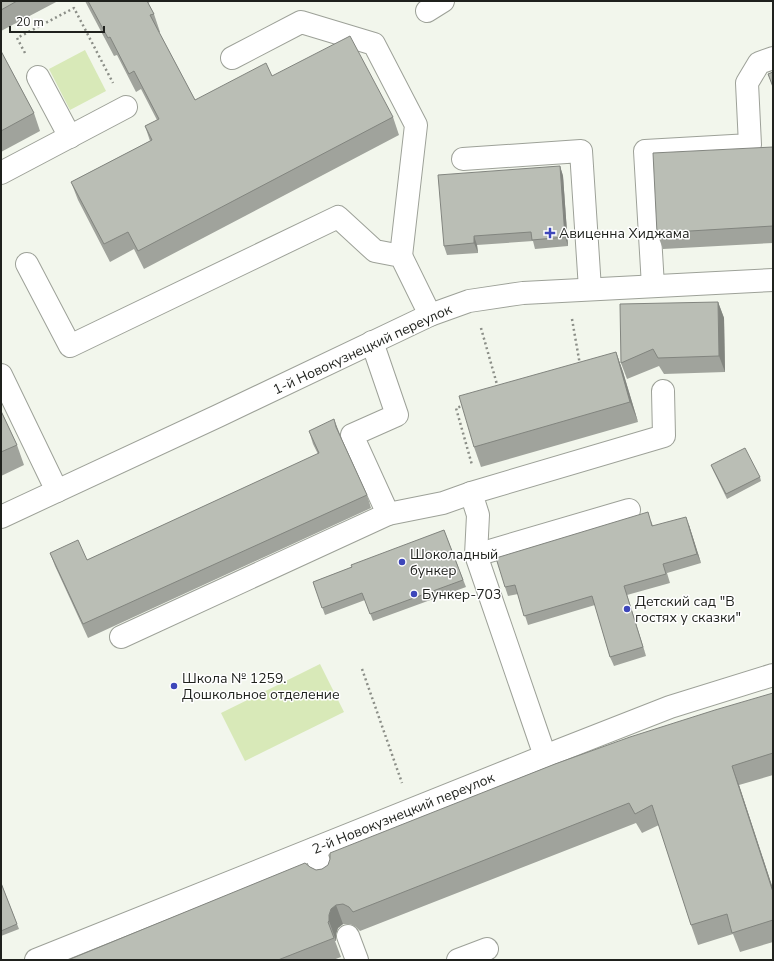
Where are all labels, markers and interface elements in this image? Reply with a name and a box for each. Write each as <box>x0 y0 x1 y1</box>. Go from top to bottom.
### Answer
scale bar <box>10 8 104 34</box>
text: 20 m <box>16 14 44 30</box>
place label: Авиценна Хиджама <box>559 224 689 243</box>
marker: Авиценна Хиджама <box>544 227 556 239</box>
street label: 1-й Новокузнецкий переулок <box>270 299 455 399</box>
place label: Шоколадный бункер <box>410 545 498 580</box>
marker: Шоколадный бункер <box>397 557 407 567</box>
place label: Бункер-703 <box>422 585 501 604</box>
marker: Бункер-703 <box>409 589 419 599</box>
place label: Детский сад "В гостях у сказки" <box>635 592 741 627</box>
marker: Детский сад "В гостях у сказки" <box>622 604 632 614</box>
place label: Школа № 1259. Дошкольное отделение <box>182 669 340 704</box>
marker: Школа № 1259. Дошкольное отделение <box>169 681 179 691</box>
street label: 2-й Новокузнецкий переулок <box>309 768 498 859</box>

